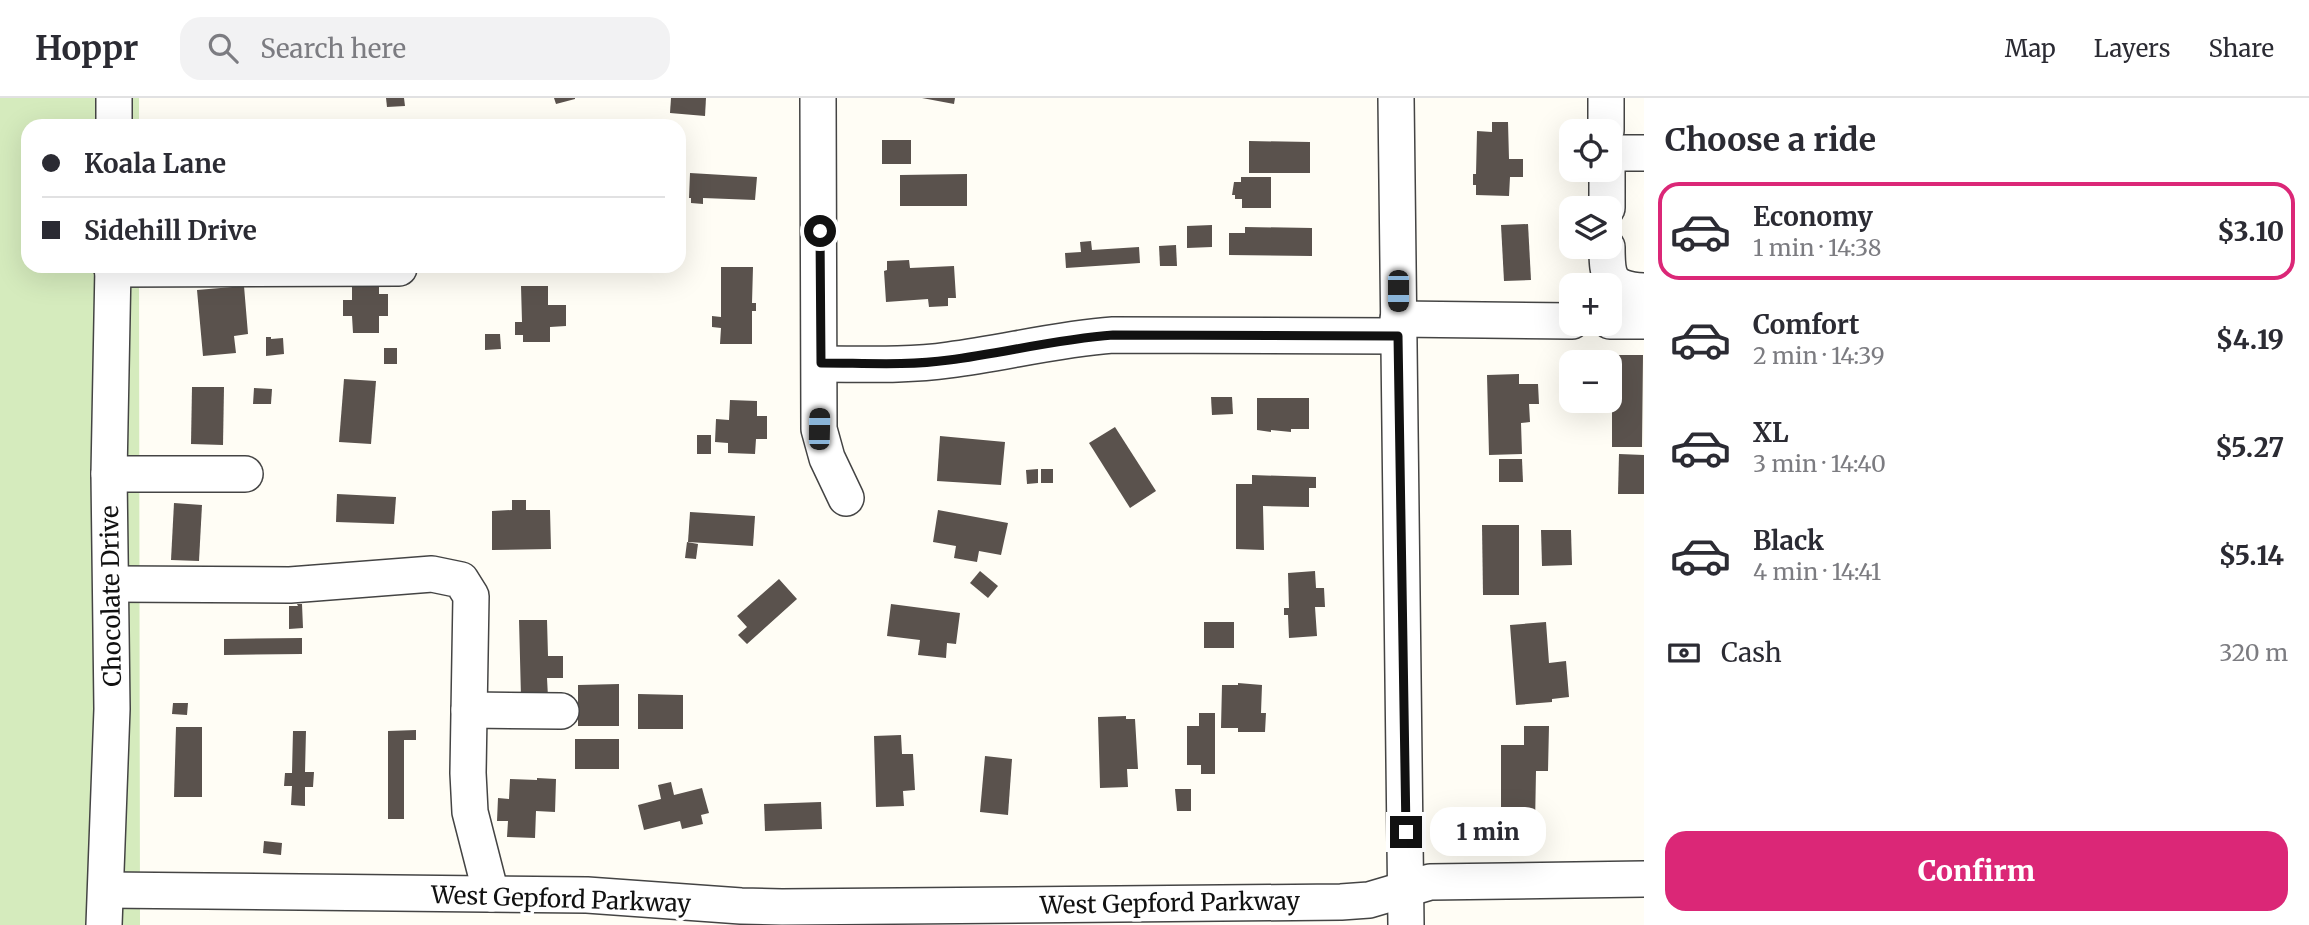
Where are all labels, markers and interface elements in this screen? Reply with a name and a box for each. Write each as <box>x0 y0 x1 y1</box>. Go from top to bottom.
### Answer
search box <box>180 17 670 80</box>
text: Hoppr <box>35 28 138 69</box>
icon: search <box>204 29 242 67</box>
text: Search here <box>260 32 406 65</box>
text: Map <box>2005 33 2056 64</box>
text: Layers <box>2094 33 2170 64</box>
text: Share <box>2208 33 2274 64</box>
map controls <box>1559 119 1622 413</box>
button: locate <box>1559 119 1622 182</box>
text: Choose a ride <box>1665 120 1876 160</box>
text: Koala Lane <box>84 147 226 180</box>
button: layers <box>1559 196 1622 259</box>
icon: car <box>1669 200 1732 263</box>
text: Economy <box>1753 200 1873 233</box>
text: Sidehill Drive <box>84 214 257 247</box>
route start <box>804 215 836 247</box>
text: $3.10 <box>2217 215 2284 248</box>
text: 1 min · 14:38 <box>1753 233 1882 262</box>
car <box>1388 270 1409 312</box>
button: + <box>1559 273 1622 336</box>
icon: car <box>1669 308 1732 371</box>
text: Comfort <box>1753 308 1859 341</box>
text: $4.19 <box>2216 323 2284 356</box>
text: 2 min · 14:39 <box>1753 341 1885 370</box>
button: − <box>1559 350 1622 413</box>
car <box>809 408 830 450</box>
icon: car <box>1669 416 1732 479</box>
text: XL <box>1753 416 1789 449</box>
text: $5.27 <box>2215 431 2284 464</box>
text: 3 min · 14:40 <box>1753 449 1886 478</box>
street label: Chocolate Drive <box>94 505 128 687</box>
icon: car <box>1669 524 1732 587</box>
text: Black <box>1753 524 1824 557</box>
text: $5.14 <box>2219 539 2284 572</box>
text: 4 min · 14:41 <box>1753 557 1881 586</box>
icon: cash <box>1665 634 1703 672</box>
text: Cash <box>1721 636 1782 669</box>
text: 320 m <box>2219 638 2288 667</box>
callout: 1 min <box>1430 808 1546 856</box>
route end <box>1390 816 1422 848</box>
text: 1 min <box>1456 817 1520 846</box>
button: Confirm <box>1665 831 2288 911</box>
street label: West Gepford Parkway <box>429 879 692 919</box>
street label: West Gepford Parkway <box>1039 885 1300 921</box>

